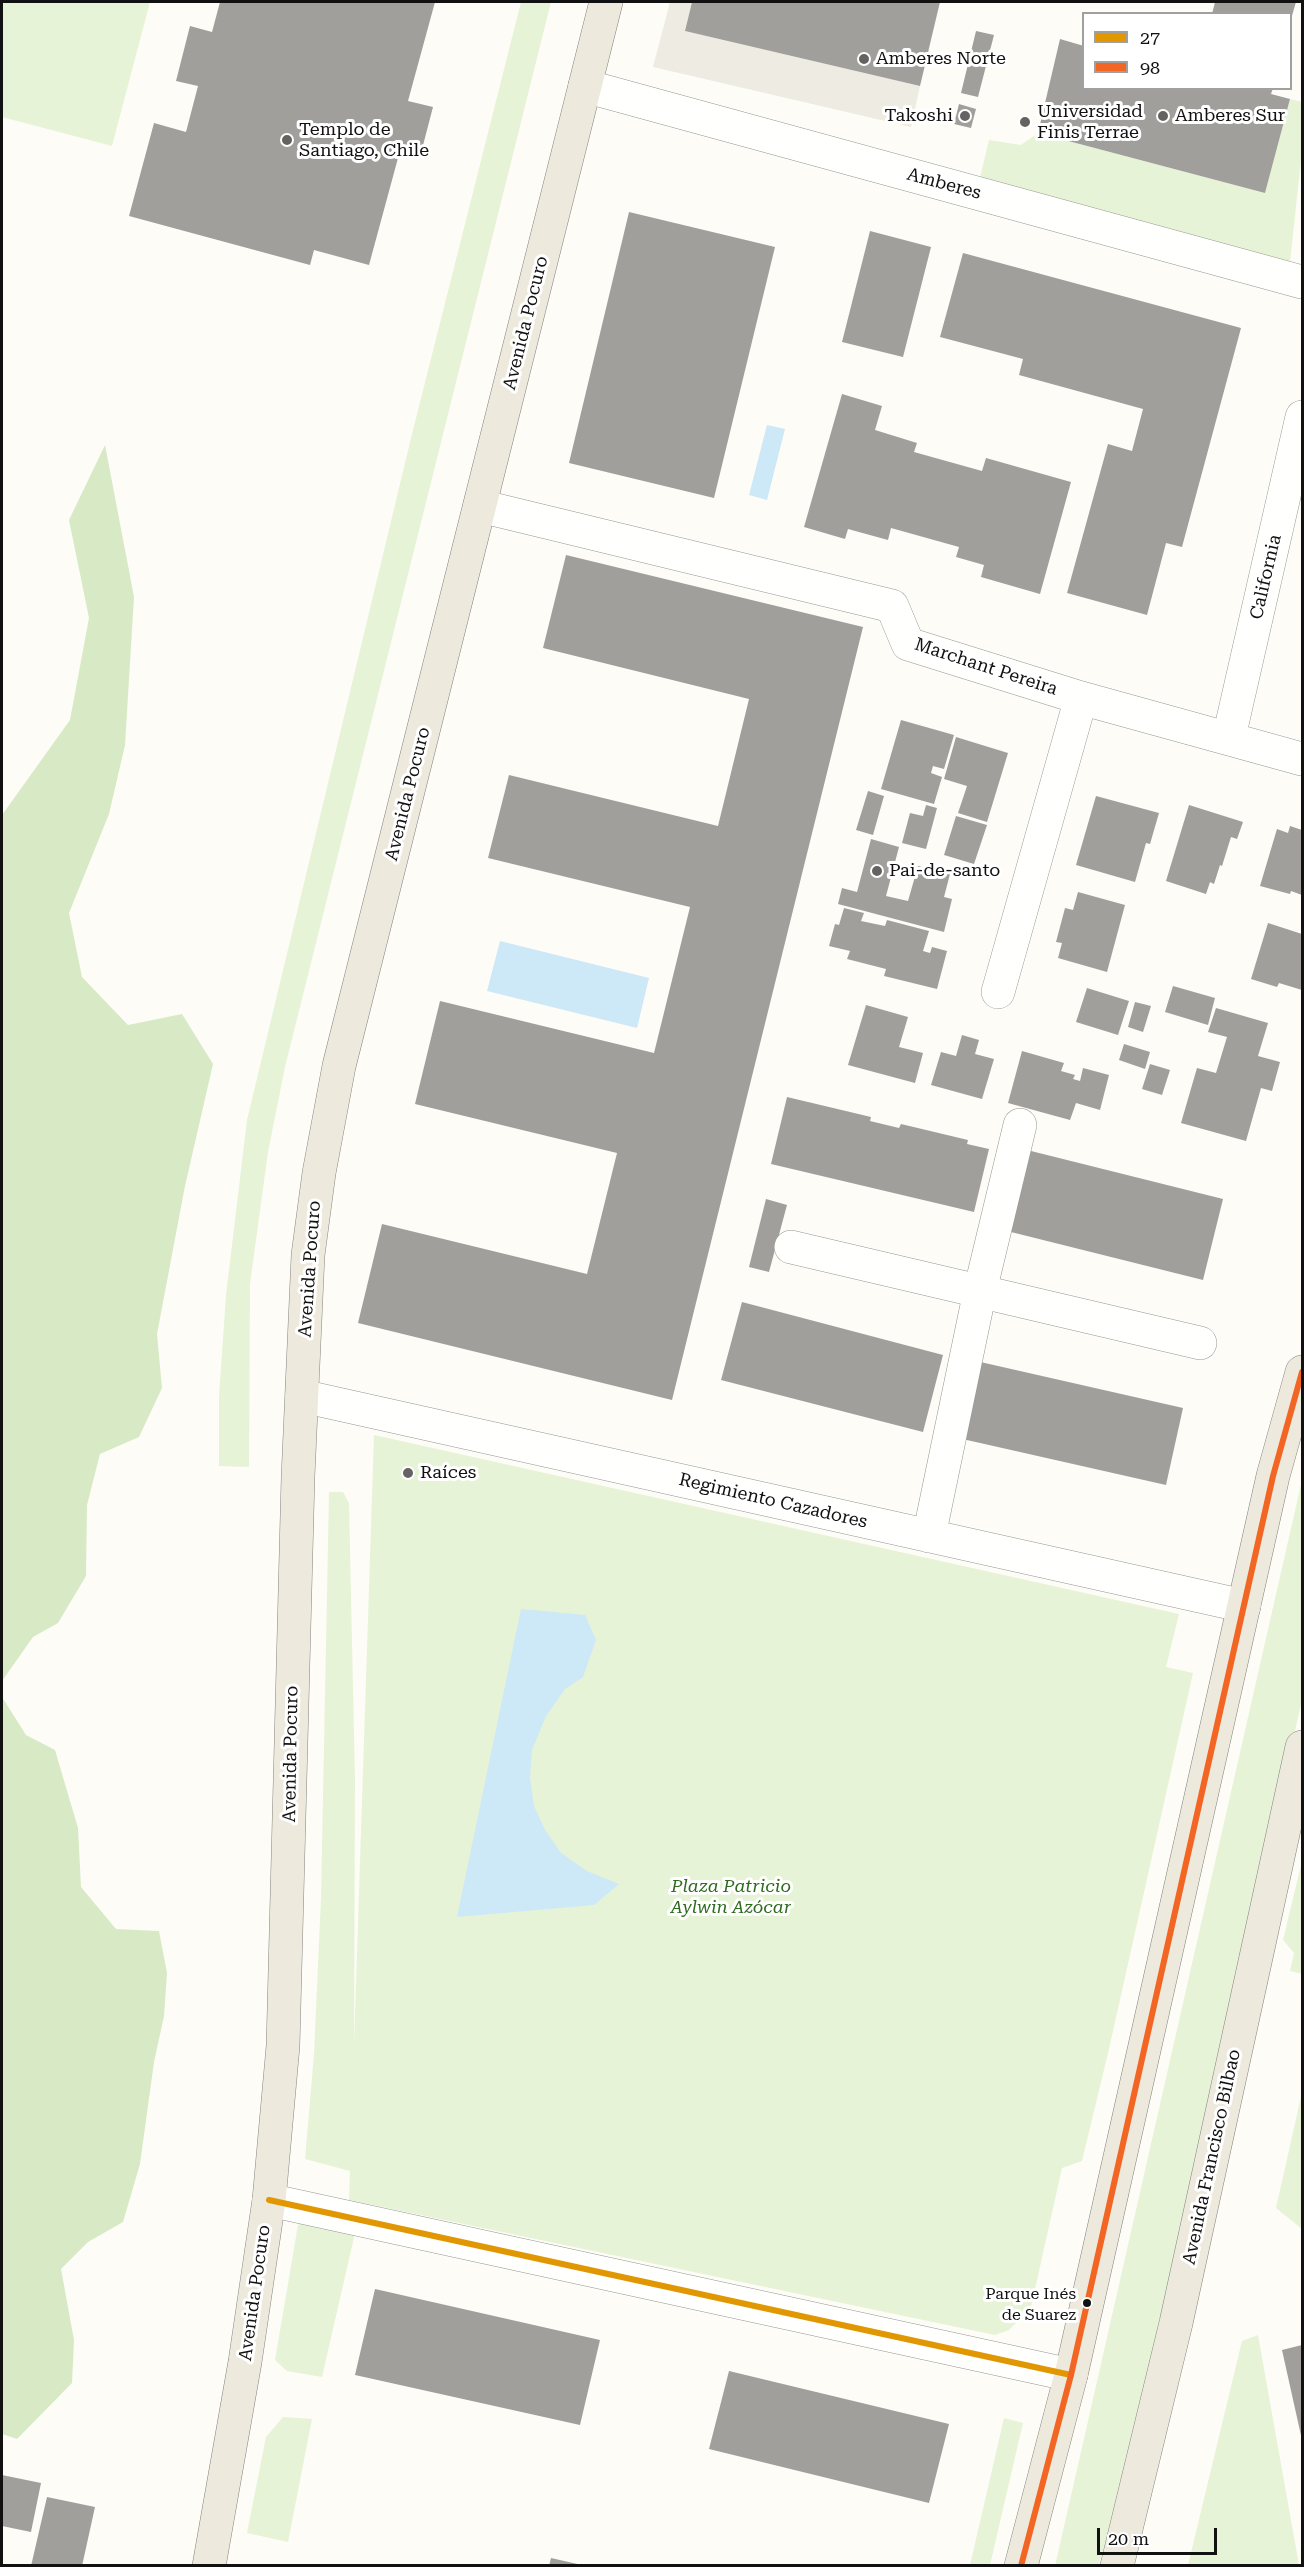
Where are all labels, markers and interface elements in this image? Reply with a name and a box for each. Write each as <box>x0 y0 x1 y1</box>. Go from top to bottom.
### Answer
legend <box>1082 12 1292 90</box>
text: 27 <box>1140 27 1160 48</box>
place label: Amberes Norte <box>876 48 1006 70</box>
marker: Amberes Norte <box>857 52 871 66</box>
text: 98 <box>1140 57 1160 78</box>
place label: Universidad Finis Terrae <box>1037 101 1143 144</box>
place label: Takoshi <box>885 105 953 127</box>
place label: Amberes Sur <box>1175 105 1285 127</box>
marker: Takoshi <box>958 109 972 123</box>
marker: Amberes Sur <box>1156 109 1170 123</box>
marker: Universidad Finis Terrae <box>1018 115 1032 129</box>
place label: Templo de Santiago, Chile <box>299 119 429 162</box>
marker: Templo de Santiago, Chile <box>280 133 294 147</box>
street label: Amberes <box>905 164 983 204</box>
street label: Avenida Pocuro <box>499 254 553 392</box>
street label: California <box>1246 532 1286 622</box>
street label: Marchant Pereira <box>912 634 1060 700</box>
street label: Avenida Pocuro <box>381 725 435 863</box>
place label: Pai-de-santo <box>889 860 1000 882</box>
marker: Pai-de-santo <box>870 864 884 878</box>
street label: Avenida Pocuro <box>294 1200 326 1338</box>
place label: Raíces <box>420 1462 476 1484</box>
marker: Raíces <box>401 1466 415 1480</box>
street label: Regimiento Cazadores <box>677 1469 869 1533</box>
street label: Avenida Pocuro <box>279 1685 303 1823</box>
park label: Plaza Patricio Aylwin Azócar <box>671 1876 791 1918</box>
street label: Avenida Francisco Bilbao <box>1179 2047 1245 2267</box>
street label: Avenida Pocuro <box>235 2224 275 2362</box>
place label: Parque Inés de Suarez <box>985 2284 1076 2322</box>
marker: Parque Inés de Suarez <box>1081 2297 1093 2309</box>
scale bar <box>1100 2516 1220 2554</box>
text: 20 m <box>1108 2528 1149 2549</box>

